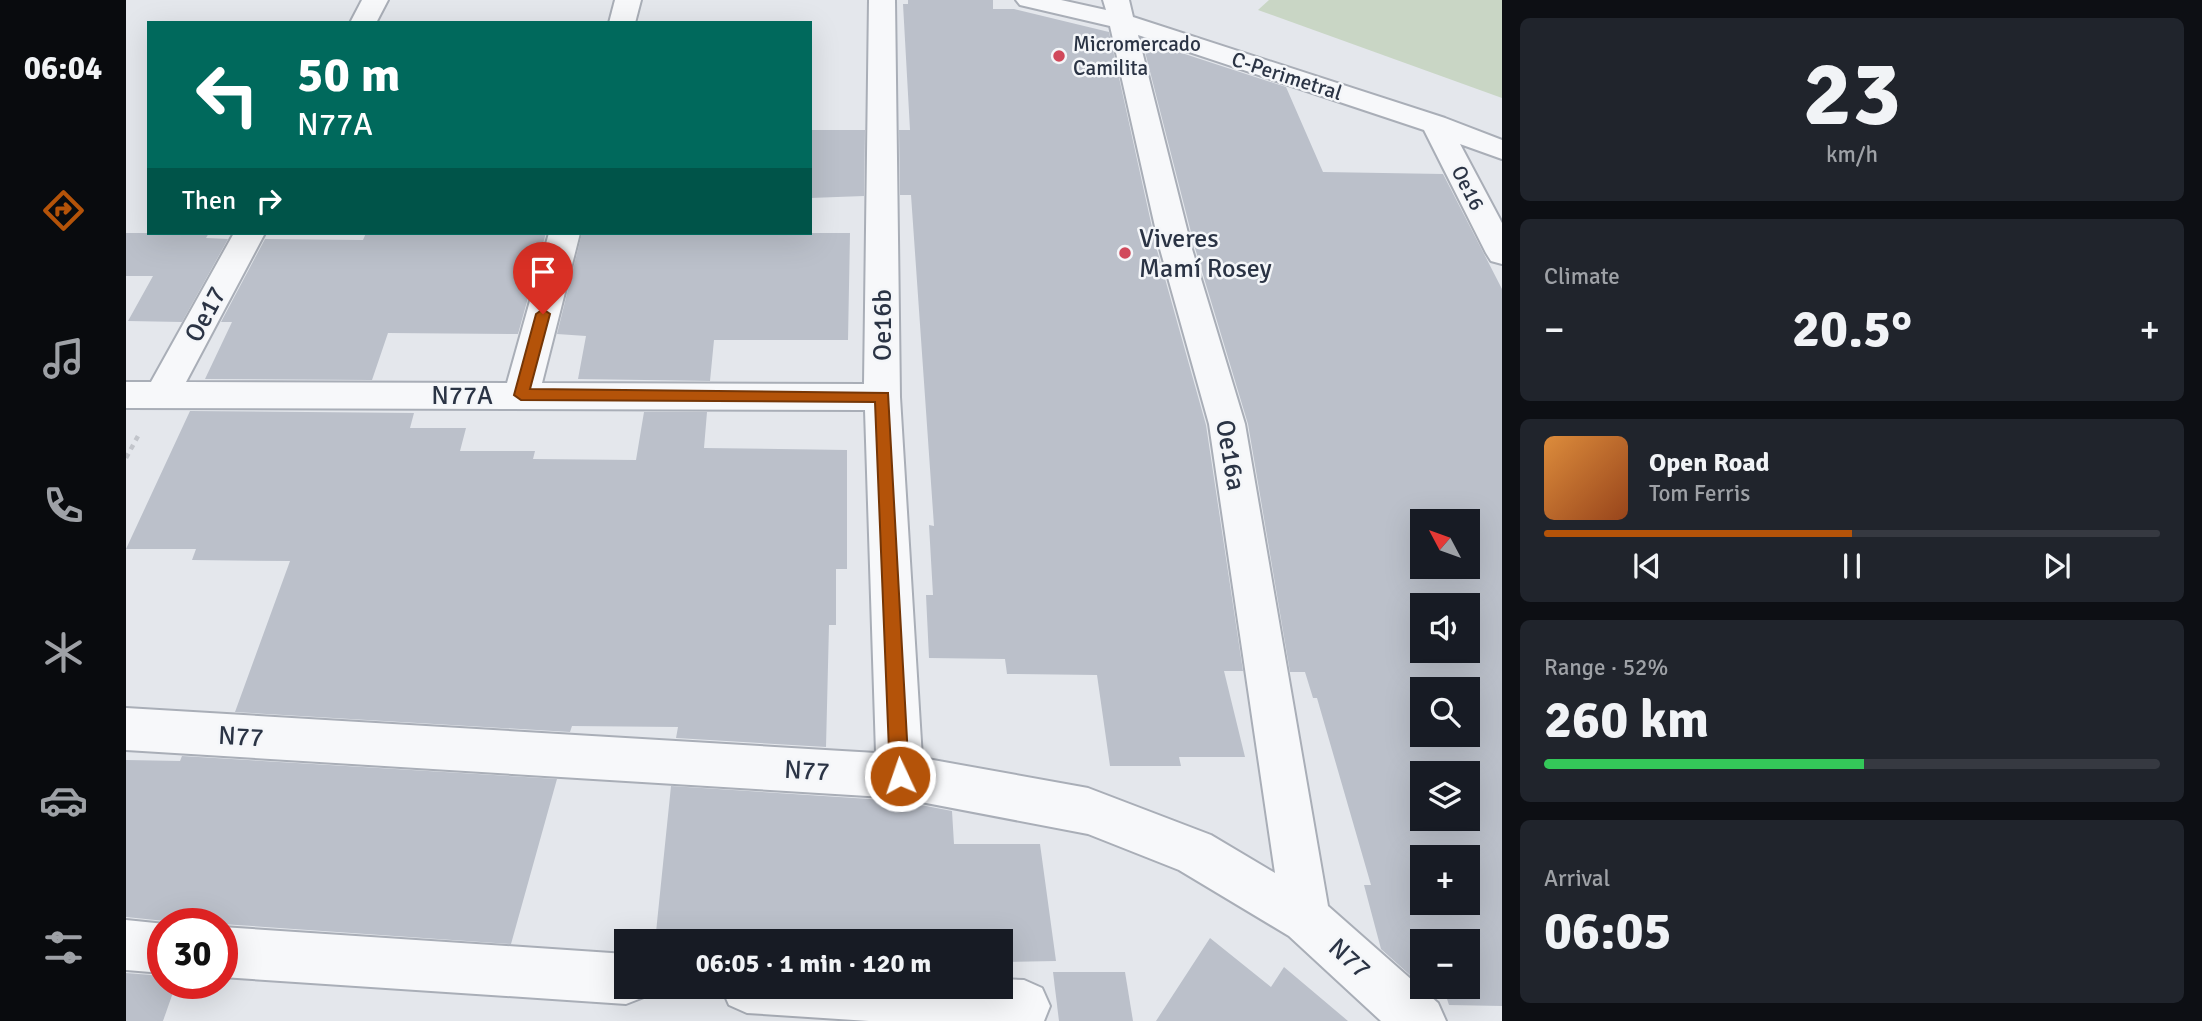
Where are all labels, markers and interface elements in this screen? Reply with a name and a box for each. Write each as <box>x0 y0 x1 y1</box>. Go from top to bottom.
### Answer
place label: Micromercado Camilita <box>1073 31 1201 81</box>
text: 23 <box>1803 38 1901 151</box>
text: 50 m <box>297 45 400 105</box>
street label: C-Perimetral <box>1228 46 1346 106</box>
marker: Micromercado Camilita <box>1051 48 1067 64</box>
text: 06:04 <box>24 49 102 88</box>
icon: left <box>182 49 273 140</box>
text: N77A <box>297 105 373 144</box>
text: km/h <box>1826 140 1878 169</box>
street label: Oe16 <box>1446 161 1490 215</box>
icon: right <box>250 182 288 220</box>
text: Then <box>182 185 236 217</box>
icon: directions <box>39 186 88 235</box>
place label: Viveres Mamí Rosey <box>1139 223 1272 285</box>
pin <box>513 242 573 314</box>
marker: Viveres Mamí Rosey <box>1117 245 1133 261</box>
icon: arrive <box>524 253 562 291</box>
text: Climate <box>1544 262 1620 291</box>
street label: Oe17 <box>178 281 234 348</box>
street label: Oe16b <box>867 289 899 361</box>
text: 20.5° <box>1792 297 1912 361</box>
text: − <box>1544 306 1565 353</box>
text: + <box>2139 306 2160 353</box>
icon: music <box>39 334 88 383</box>
street label: N77A <box>431 380 493 412</box>
street label: Oe16a <box>1208 417 1252 493</box>
text: Open Road <box>1649 447 1770 479</box>
text: Tom Ferris <box>1649 479 1750 508</box>
icon: phone <box>39 481 88 530</box>
north arrow <box>1410 509 1480 579</box>
map controls <box>1410 509 1480 999</box>
icon: previous <box>1628 547 1666 585</box>
icon: pause <box>1833 547 1871 585</box>
icon: next <box>2038 547 2076 585</box>
button: sound <box>1410 593 1480 663</box>
icon: climate <box>39 628 88 677</box>
text: Range · 52% <box>1544 653 1668 682</box>
button: search <box>1410 677 1480 747</box>
text: 260 km <box>1544 688 1709 752</box>
street label: N77 <box>217 720 265 754</box>
position arrow <box>863 739 937 813</box>
street label: N77 <box>783 754 831 788</box>
button: layers <box>1410 761 1480 831</box>
icon: car <box>39 776 88 825</box>
button: + <box>1410 845 1480 915</box>
text: Arrival <box>1544 864 1610 893</box>
text: 06:05 <box>1544 899 1672 963</box>
speed limit sign: 30 <box>147 908 238 999</box>
icon: filters <box>39 923 88 972</box>
button: − <box>1410 929 1480 999</box>
street label: N77 <box>1322 932 1377 986</box>
text: 06:05 · 1 min · 120 m <box>696 948 931 980</box>

